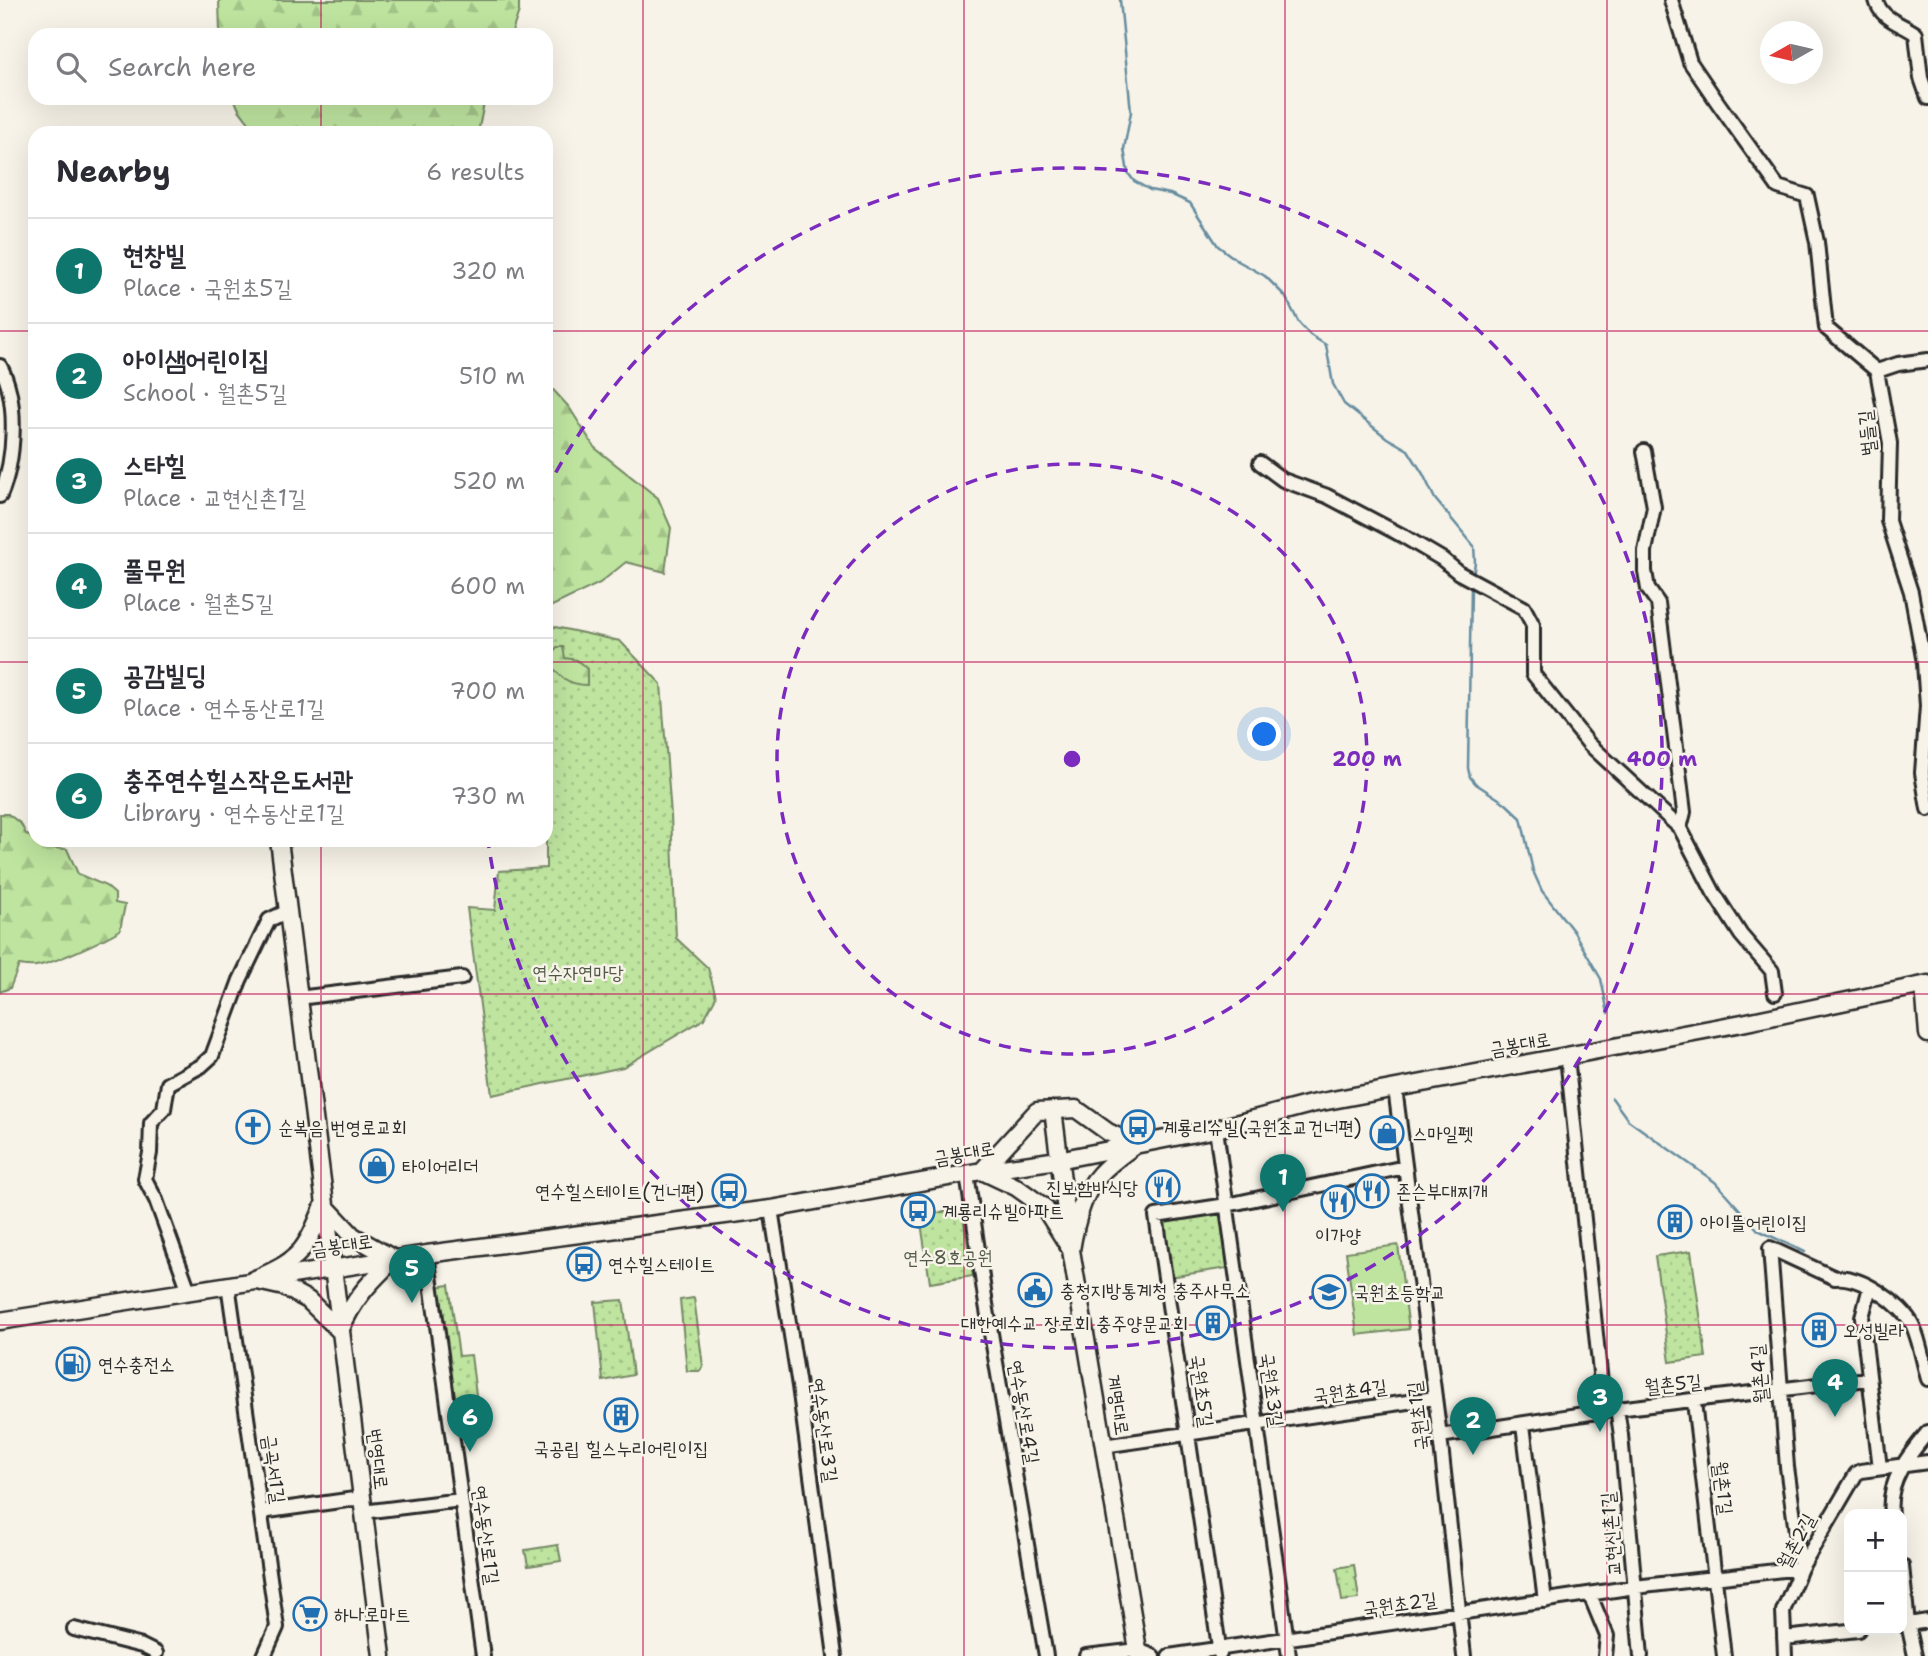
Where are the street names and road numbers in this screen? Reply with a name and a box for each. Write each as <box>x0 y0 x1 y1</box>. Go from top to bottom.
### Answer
street label: 벌들길 <box>1852 409 1882 457</box>
street label: 금봉대로 <box>1488 1026 1552 1062</box>
street label: 금봉대로 <box>932 1135 996 1171</box>
street label: 금봉대로 <box>310 1228 374 1262</box>
street label: 월촌4길 <box>1744 1343 1774 1405</box>
street label: 국원초3길 <box>1254 1351 1290 1429</box>
street label: 국원초5길 <box>1185 1353 1219 1429</box>
street label: 연수동산로4길 <box>1003 1358 1045 1466</box>
street label: 월촌5길 <box>1643 1369 1703 1399</box>
street label: 계명대로 <box>1101 1373 1135 1437</box>
street label: 국원초4길 <box>1311 1373 1389 1409</box>
street label: 연수동산로3길 <box>804 1376 844 1484</box>
street label: 국원초1길 <box>1401 1380 1435 1452</box>
street label: 번영대로 <box>362 1427 394 1491</box>
street label: 금곡서1길 <box>257 1433 291 1505</box>
street label: 월촌1길 <box>1707 1460 1739 1516</box>
street label: 연수동산로1길 <box>467 1484 505 1586</box>
street label: 교현신촌1길 <box>1595 1491 1627 1577</box>
street label: 월촌2길 <box>1771 1509 1821 1573</box>
street label: 국원초2길 <box>1361 1586 1439 1622</box>

